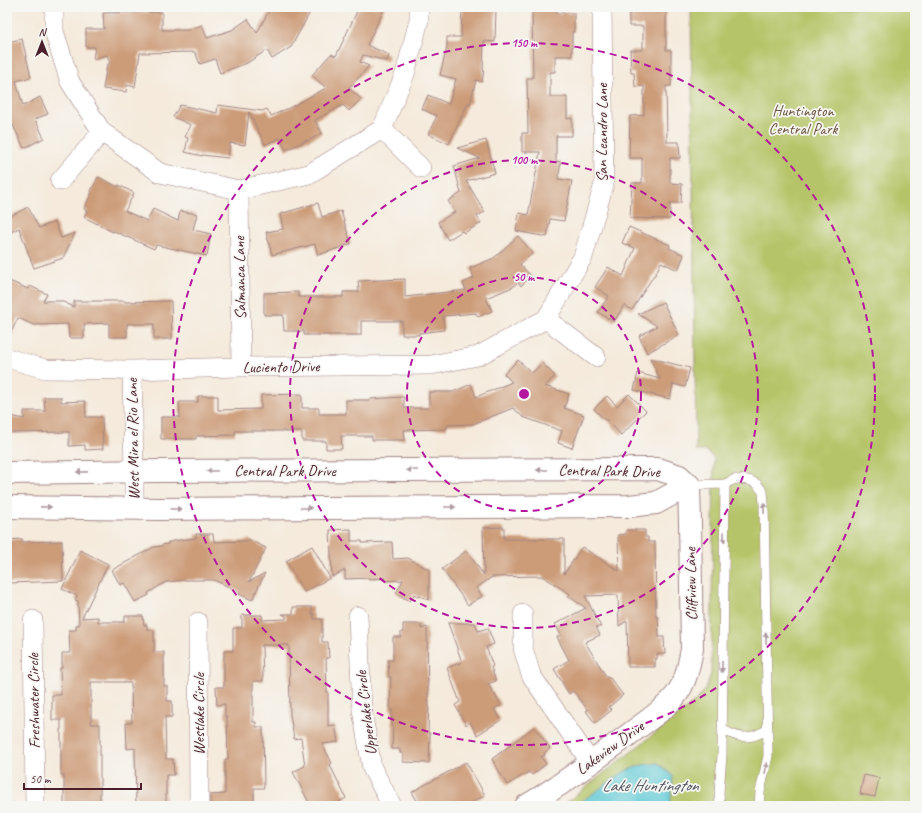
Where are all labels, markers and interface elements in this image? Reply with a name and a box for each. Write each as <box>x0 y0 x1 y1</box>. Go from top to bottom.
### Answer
north arrow <box>22 22 62 62</box>
text: N <box>39 25 48 39</box>
text: 150 m <box>511 35 538 51</box>
street label: San Leandro Lane <box>592 82 612 182</box>
park label: Huntington Central Park <box>769 101 839 139</box>
text: 100 m <box>511 152 538 168</box>
street label: Salmanca Lane <box>229 235 251 320</box>
text: 50 m <box>514 269 535 285</box>
street label: Luciento Drive <box>243 356 321 378</box>
street label: West Mira el Rio Lane <box>122 376 144 500</box>
centre of rings <box>517 387 531 401</box>
street label: Central Park Drive <box>558 460 662 482</box>
street label: Central Park Drive <box>234 461 337 481</box>
one-way arrow <box>405 467 418 473</box>
one-way arrow <box>535 467 548 473</box>
one-way arrow <box>205 468 218 474</box>
one-way arrow <box>75 469 88 475</box>
one-way arrow <box>761 502 768 514</box>
one-way arrow <box>40 504 53 510</box>
one-way arrow <box>444 504 457 510</box>
one-way arrow <box>170 505 182 512</box>
one-way arrow <box>300 505 313 511</box>
one-way arrow <box>721 531 727 544</box>
street label: Cliffview Lane <box>680 545 702 621</box>
one-way arrow <box>763 631 769 644</box>
street label: Freshwater Circle <box>23 651 45 749</box>
one-way arrow <box>719 661 726 673</box>
street label: Upperlake Circle <box>351 668 381 756</box>
street label: Westlake Circle <box>189 671 209 755</box>
street label: Lakeview Drive <box>572 716 649 779</box>
one-way arrow <box>763 762 769 774</box>
scale bar <box>24 765 141 791</box>
text: 50 m <box>30 771 52 787</box>
water label: Lake Huntington <box>602 775 699 796</box>

